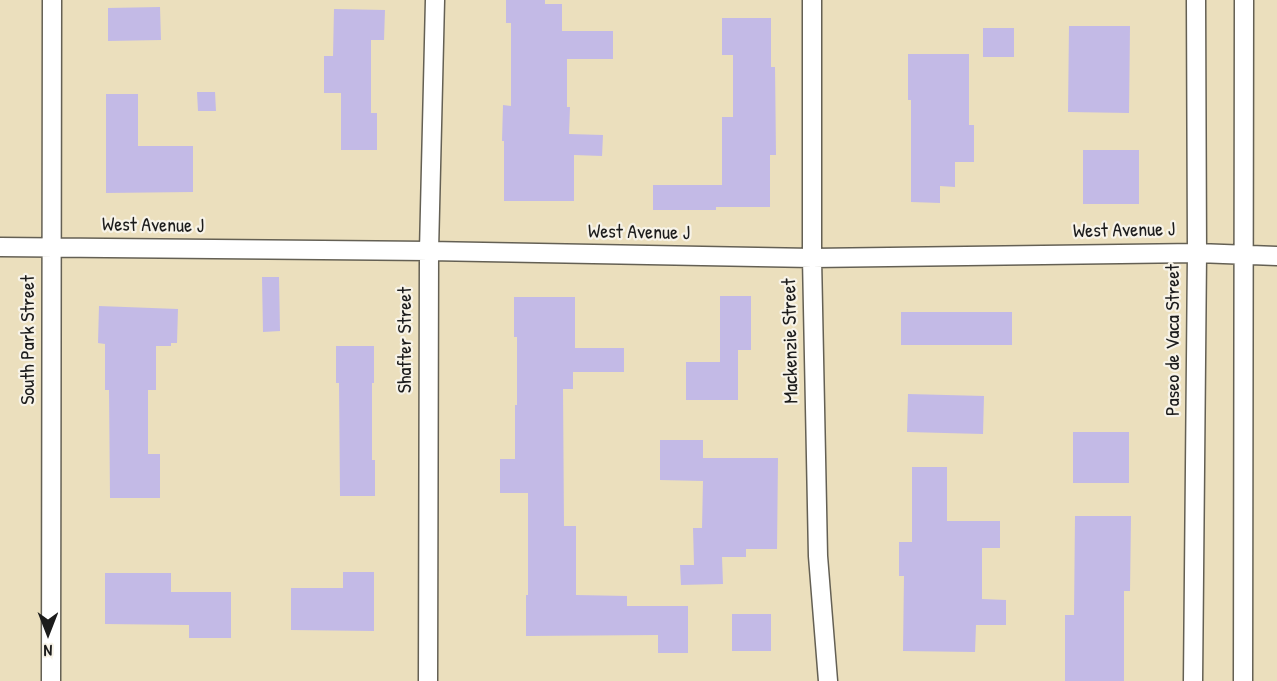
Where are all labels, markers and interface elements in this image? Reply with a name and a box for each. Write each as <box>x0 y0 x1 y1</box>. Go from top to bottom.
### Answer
street label: West Avenue J <box>102 213 204 239</box>
street label: West Avenue J <box>1073 218 1175 244</box>
street label: West Avenue J <box>588 220 690 246</box>
street label: Paseo de Vaca Street <box>1162 264 1186 416</box>
street label: South Park Street <box>17 275 41 405</box>
street label: Mackenzie Street <box>778 278 804 404</box>
street label: Shafter Street <box>394 287 418 393</box>
north arrow <box>18 603 78 663</box>
text: N <box>44 640 52 662</box>

